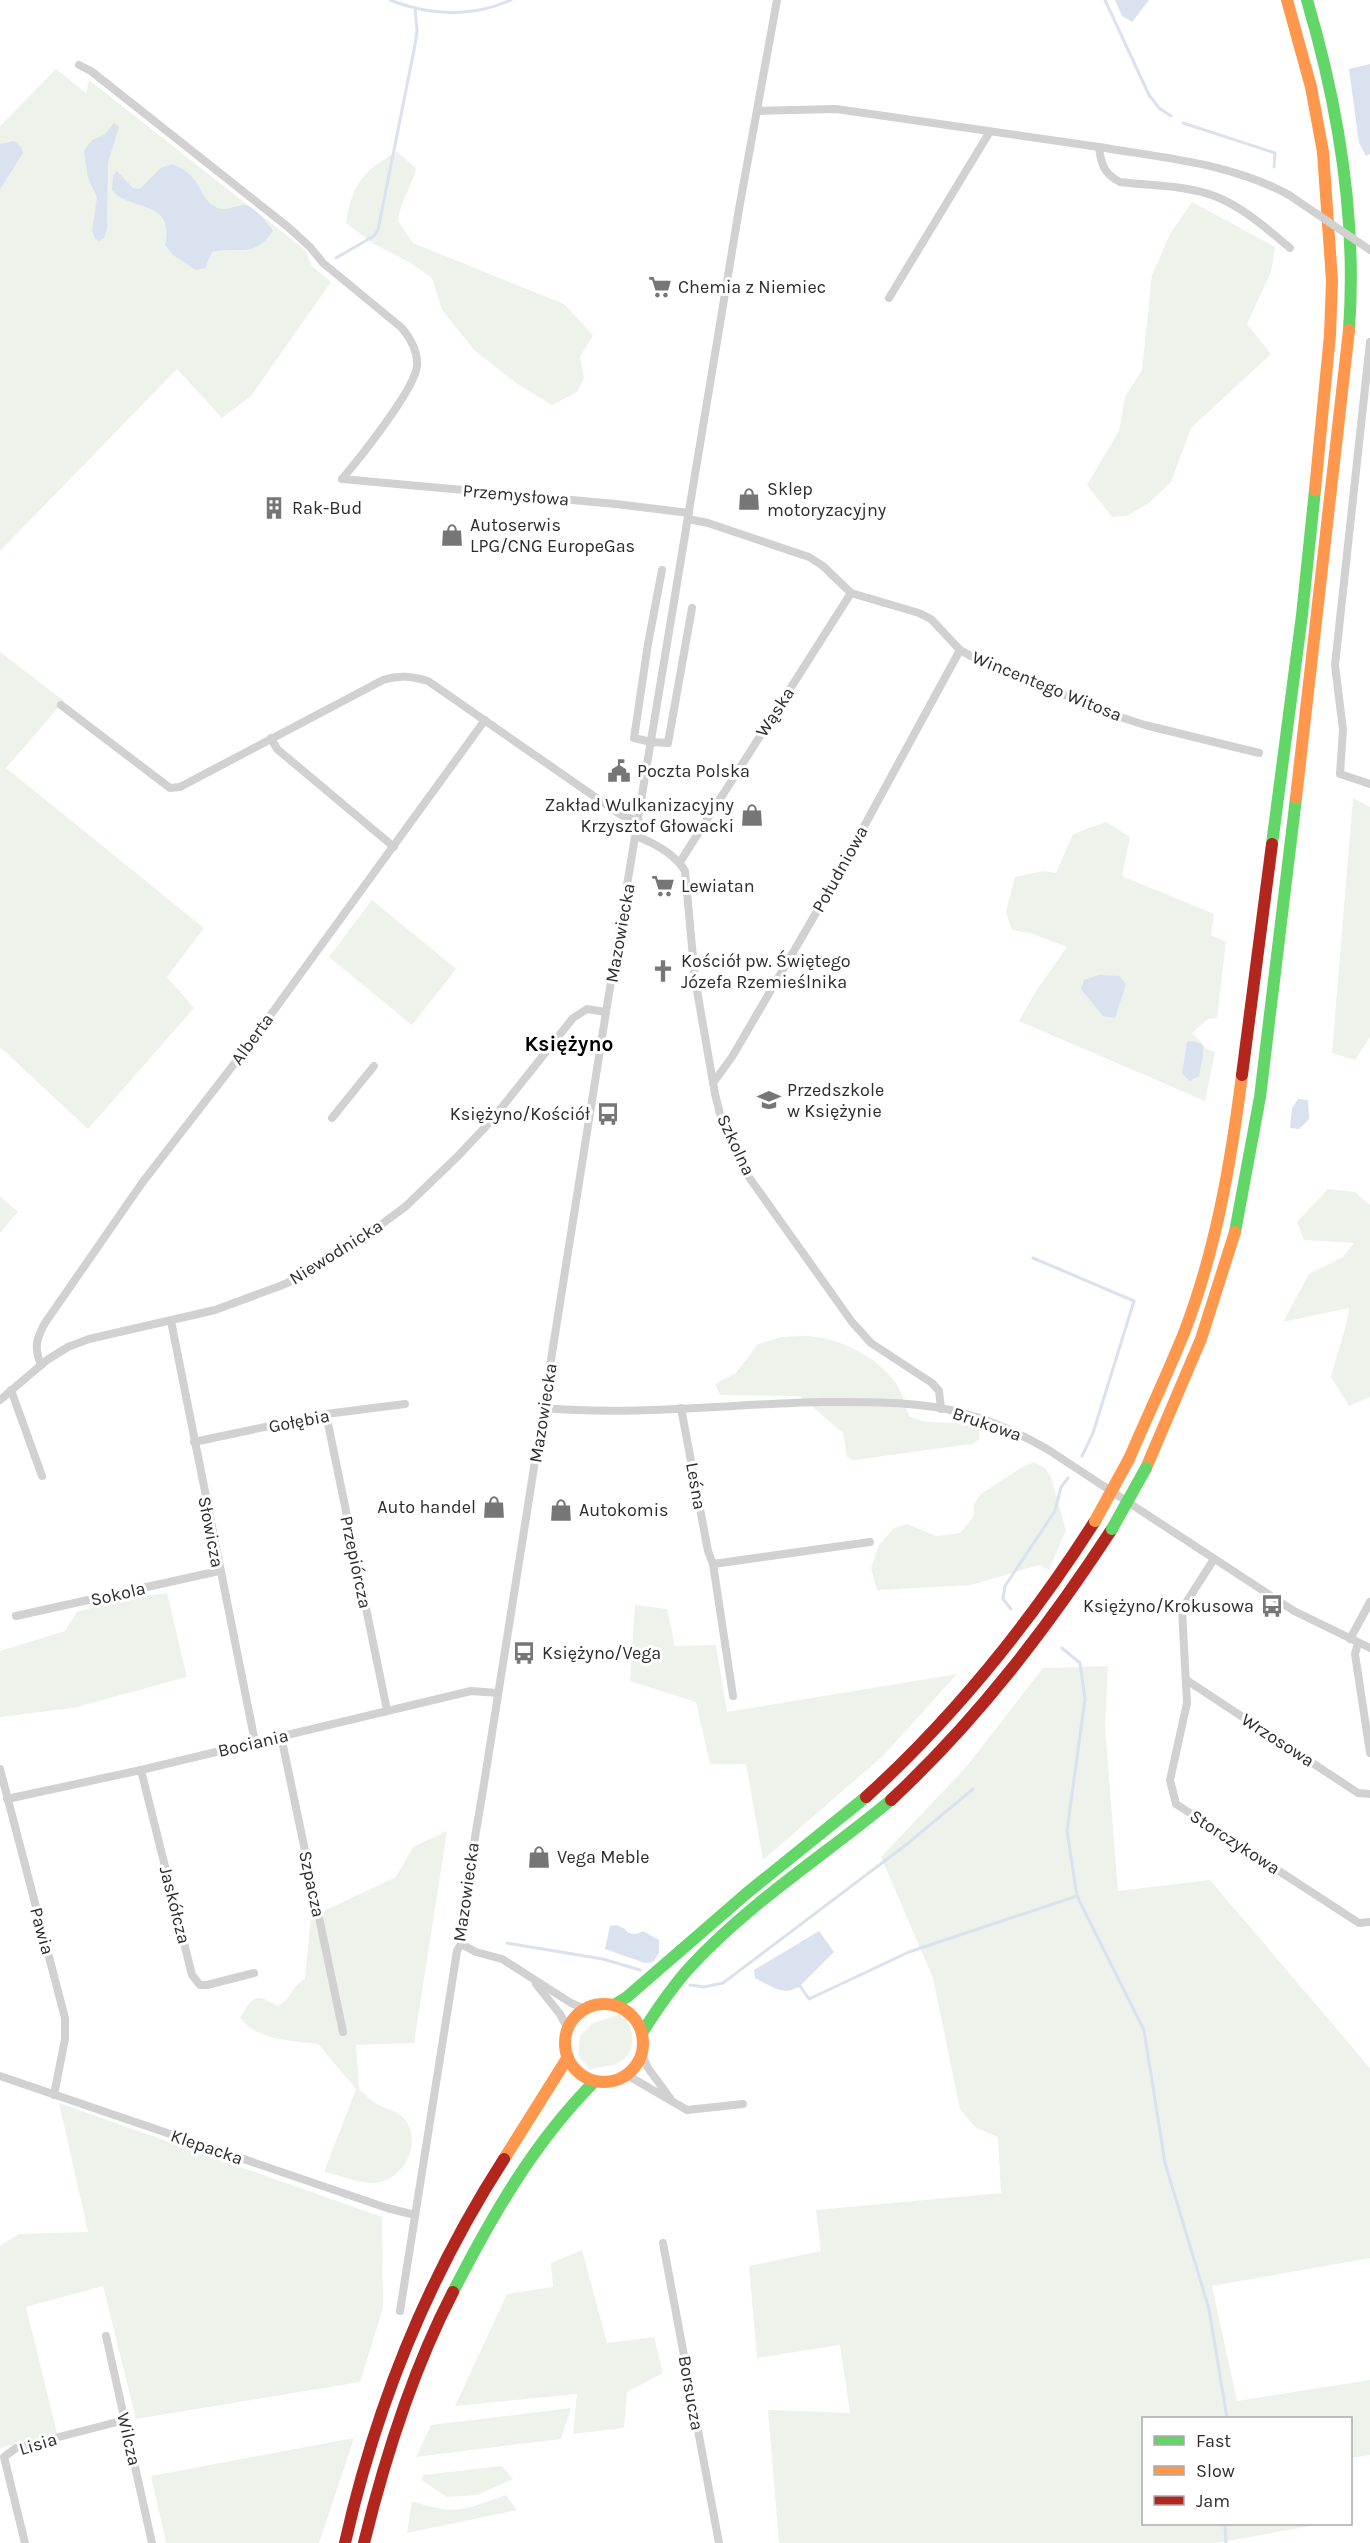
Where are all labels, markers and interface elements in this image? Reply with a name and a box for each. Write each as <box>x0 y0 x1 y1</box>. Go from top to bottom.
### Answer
supermarket icon: Chemia z Niemiec <box>647 274 673 300</box>
place label: Chemia z Niemiec <box>678 276 826 298</box>
place label: Sklep motoryzacyjny <box>767 478 887 521</box>
street label: Przemysłowa <box>462 479 570 511</box>
shop icon: Sklep motoryzacyjny <box>736 486 762 512</box>
building icon: Rak-Bud <box>261 495 287 521</box>
place label: Rak-Bud <box>292 497 362 519</box>
place label: Autoserwis LPG/CNG EuropeGas <box>470 514 635 557</box>
shop icon: Autoserwis LPG/CNG EuropeGas <box>439 522 465 548</box>
street label: Wincentego Witosa <box>969 646 1125 726</box>
street label: Wąska <box>751 683 799 741</box>
public building icon: Poczta Polska <box>606 758 632 784</box>
place label: Poczta Polska <box>637 760 750 782</box>
place label: Zakład Wulkanizacyjny Krzysztof Głowacki <box>545 794 735 837</box>
shop icon: Zakład Wulkanizacyjny Krzysztof Głowacki <box>739 802 765 828</box>
street label: Południowa <box>807 822 873 916</box>
supermarket icon: Lewiatan <box>650 873 676 899</box>
place label: Lewiatan <box>681 875 755 897</box>
street label: Mazowiecka <box>600 882 640 984</box>
place label: Kościół pw. Świętego Józefa Rzemieślnika <box>681 949 851 993</box>
church icon: Kościół pw. Świętego Józefa Rzemieślnika <box>650 958 676 984</box>
street label: Alberta <box>226 1009 278 1069</box>
district label: Księżyno <box>525 1032 613 1056</box>
place label: Przedszkole w Księżynie <box>787 1079 884 1122</box>
school or university icon: Przedszkole w Księżynie <box>756 1087 782 1113</box>
bus stop icon: Księżyno/Kościół <box>595 1101 621 1127</box>
place label: Księżyno/Kościół <box>450 1103 590 1125</box>
street label: Szkolna <box>712 1111 760 1179</box>
street label: Niewodnicka <box>285 1215 387 1289</box>
street label: Mazowiecka <box>524 1362 562 1464</box>
street label: Brukowa <box>950 1402 1024 1446</box>
street label: Gołębia <box>267 1404 331 1438</box>
street label: Leśna <box>681 1461 711 1511</box>
shop icon: Auto handel <box>481 1494 507 1520</box>
street label: Słowicza <box>193 1495 229 1569</box>
place label: Auto handel <box>377 1496 476 1518</box>
shop icon: Autokomis <box>548 1497 574 1523</box>
place label: Autokomis <box>579 1499 669 1521</box>
street label: Przepiórcza <box>335 1514 377 1610</box>
street label: Sokola <box>88 1577 148 1611</box>
bus stop icon: Księżyno/Krokusowa <box>1259 1593 1285 1619</box>
place label: Księżyno/Krokusowa <box>1083 1595 1254 1617</box>
bus stop icon: Księżyno/Vega <box>511 1640 537 1666</box>
place label: Księżyno/Vega <box>542 1642 661 1664</box>
street label: Wrzosowa <box>1237 1708 1319 1772</box>
street label: Bociania <box>216 1724 290 1762</box>
street label: Storczykowa <box>1186 1805 1284 1879</box>
street label: Mazowiecka <box>448 1841 484 1943</box>
shop icon: Vega Meble <box>526 1844 552 1870</box>
place label: Vega Meble <box>557 1846 650 1868</box>
street label: Szpacza <box>294 1849 330 1919</box>
street label: Jaskółcza <box>155 1864 195 1946</box>
street label: Pawia <box>25 1905 59 1957</box>
street label: Klepacka <box>168 2124 246 2170</box>
street label: Borsucza <box>674 2354 708 2432</box>
street label: Wilcza <box>112 2410 146 2468</box>
legend <box>1142 2417 1352 2525</box>
street label: Lisia <box>16 2428 60 2460</box>
text: Fast <box>1196 2430 1231 2452</box>
text: Slow <box>1196 2460 1235 2482</box>
text: Jam <box>1196 2490 1230 2512</box>

